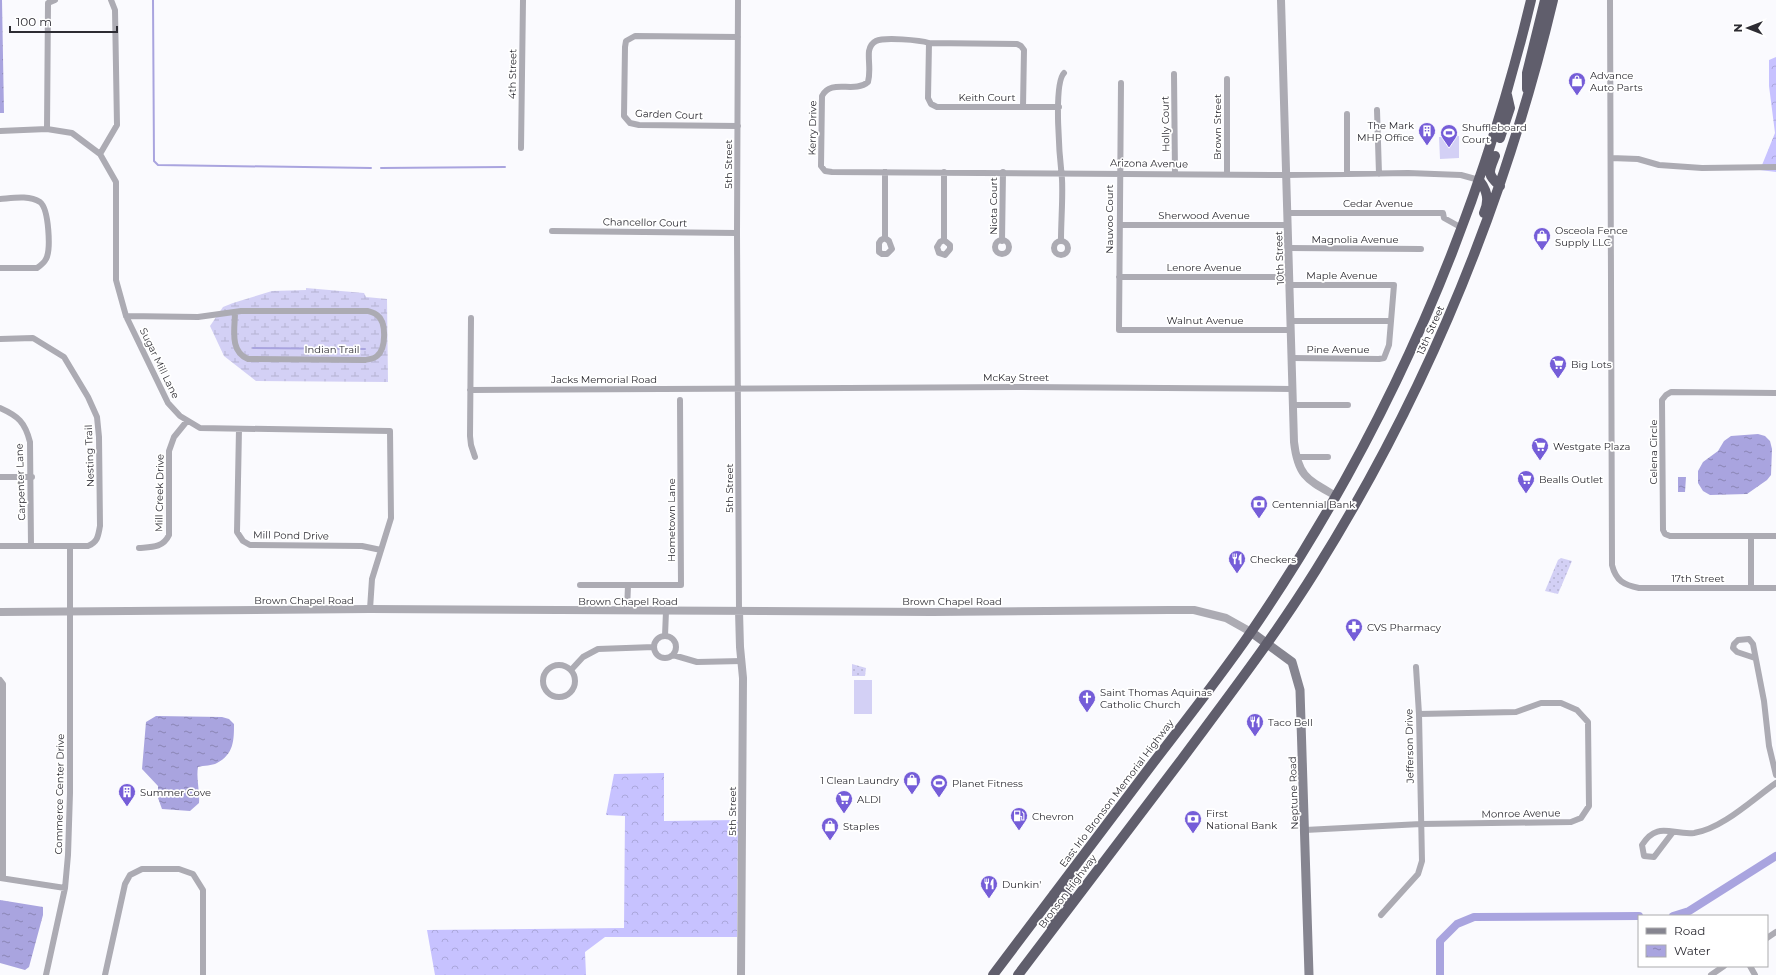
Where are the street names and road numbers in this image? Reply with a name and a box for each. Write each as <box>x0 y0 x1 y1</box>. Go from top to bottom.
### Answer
street label: 4th Street <box>506 49 519 99</box>
street label: Keith Court <box>958 91 1016 104</box>
street label: Brown Street <box>1211 94 1224 160</box>
street label: Holly Court <box>1159 96 1172 152</box>
street label: Kerry Drive <box>806 100 819 156</box>
street label: Garden Court <box>635 107 703 122</box>
street label: 5th Street <box>722 139 735 189</box>
street label: Arizona Avenue <box>1110 156 1188 171</box>
street label: Niota Court <box>987 177 1000 235</box>
street label: Nauvoo Court <box>1103 184 1116 254</box>
street label: Cedar Avenue <box>1343 197 1413 210</box>
street label: Sherwood Avenue <box>1158 209 1250 222</box>
street label: Chancellor Court <box>603 215 687 230</box>
street label: 10th Street <box>1272 231 1287 285</box>
street label: Magnolia Avenue <box>1312 233 1398 246</box>
street label: Lenore Avenue <box>1166 261 1242 274</box>
street label: Maple Avenue <box>1306 269 1378 282</box>
street label: 13th Street <box>1414 303 1447 357</box>
street label: Walnut Avenue <box>1166 314 1244 327</box>
street label: Sugar Mill Lane <box>137 326 182 401</box>
street label: Indian Trail <box>304 343 360 356</box>
street label: Pine Avenue <box>1306 343 1370 356</box>
street label: McKay Street <box>983 371 1049 384</box>
street label: Jacks Memorial Road <box>550 373 657 386</box>
street label: Celena Circle <box>1647 420 1660 484</box>
street label: Nesting Trail <box>82 425 97 487</box>
street label: Carpenter Lane <box>13 443 28 521</box>
street label: Mill Creek Drive <box>152 454 167 532</box>
street label: 5th Street <box>723 463 736 513</box>
street label: Hometown Lane <box>665 478 678 562</box>
street label: Mill Pond Drive <box>253 528 329 543</box>
street label: 17th Street <box>1671 572 1725 585</box>
street label: Brown Chapel Road <box>254 594 354 607</box>
street label: Brown Chapel Road <box>578 595 678 608</box>
street label: Brown Chapel Road <box>902 595 1002 608</box>
street label: Jefferson Drive <box>1402 709 1417 784</box>
street label: East Irlo Bronson Memorial Highway <box>1056 716 1177 870</box>
street label: Commerce Center Drive <box>52 733 67 855</box>
street label: Neptune Road <box>1286 756 1301 830</box>
street label: 5th Street <box>726 786 739 836</box>
street label: Monroe Avenue <box>1481 806 1561 821</box>
street label: Bronson Highway <box>1035 851 1100 931</box>

